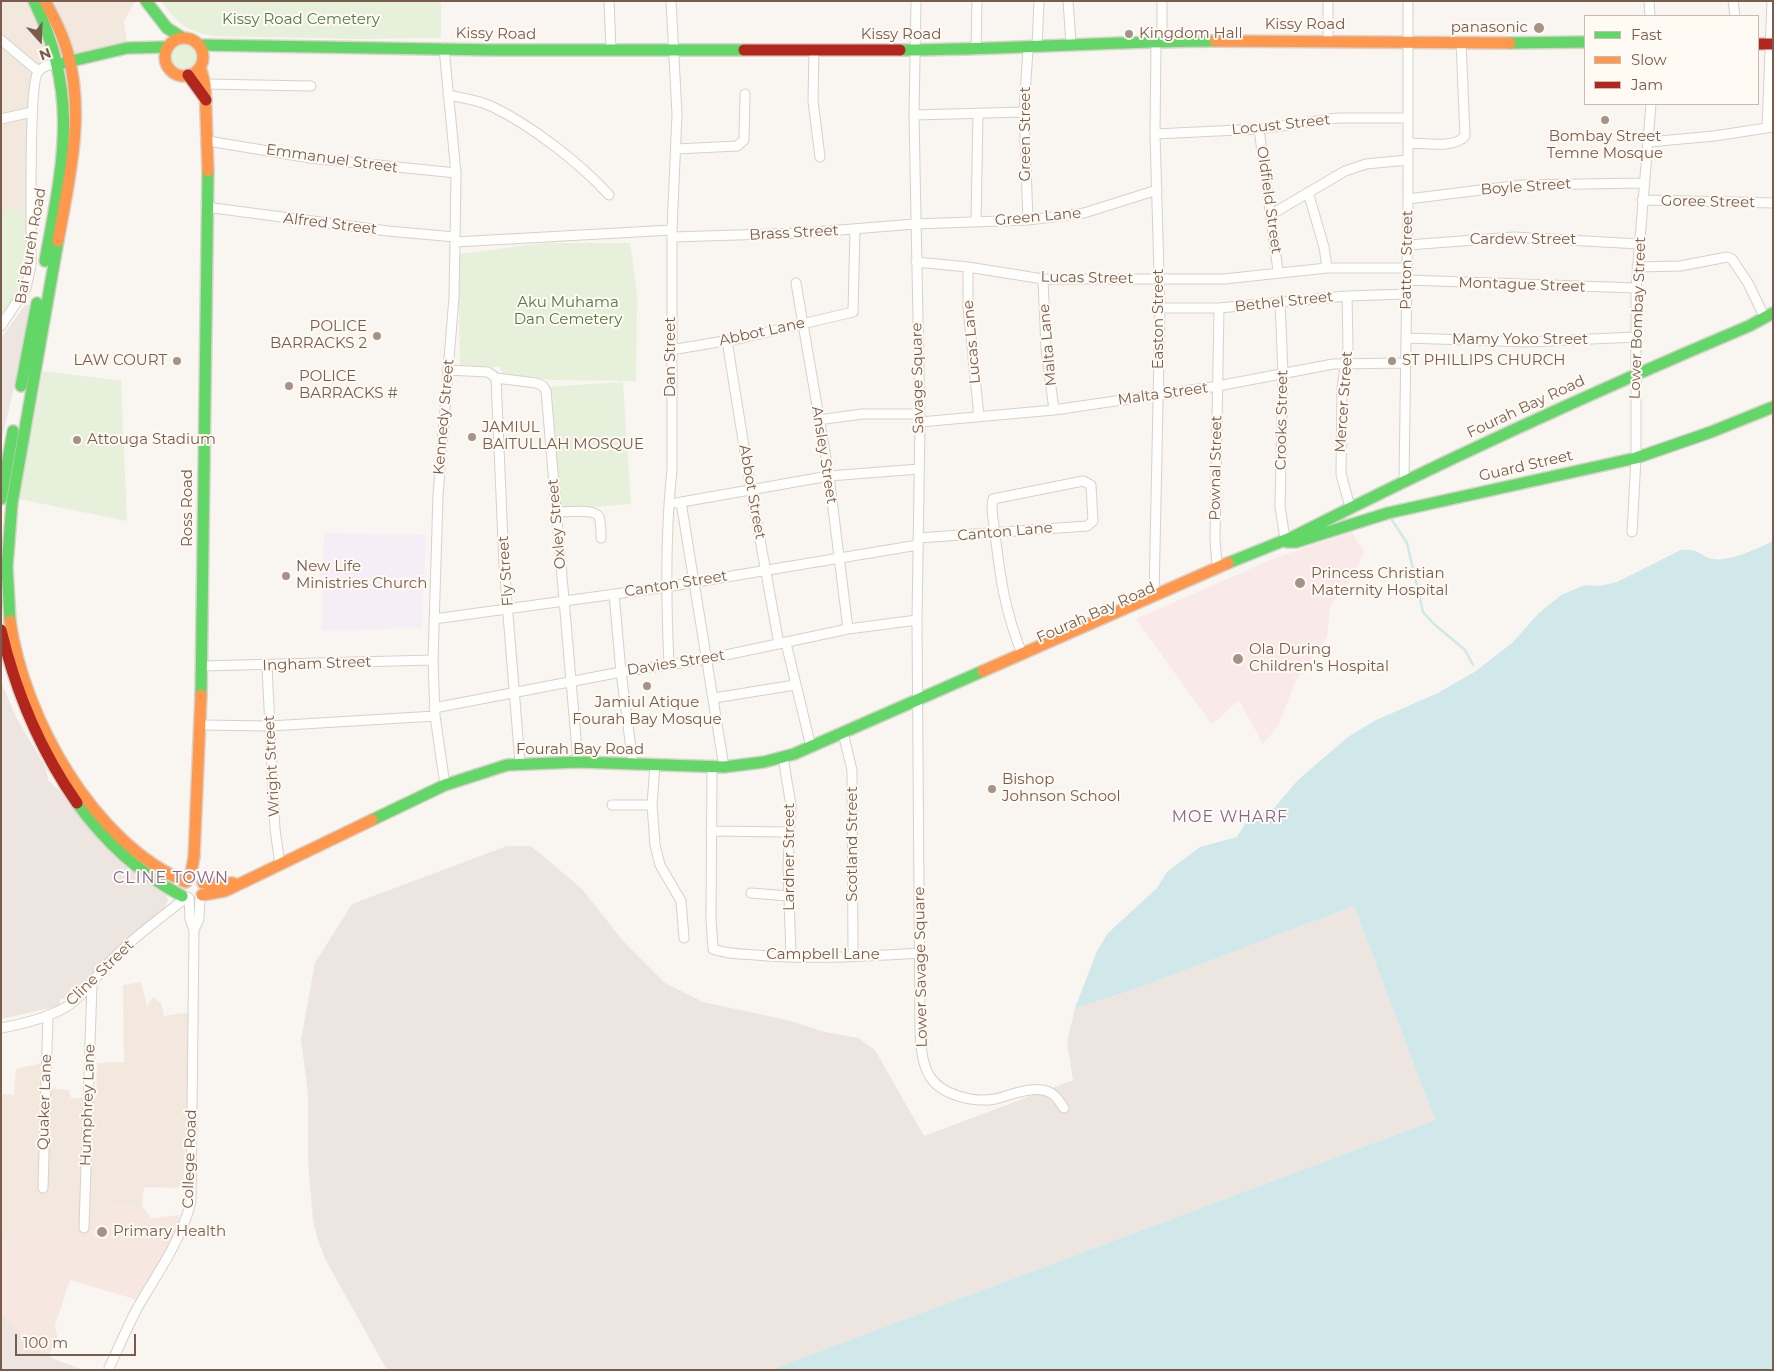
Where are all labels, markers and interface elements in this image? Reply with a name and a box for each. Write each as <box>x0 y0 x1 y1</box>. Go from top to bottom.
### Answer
park label: Kissy Road Cemetery <box>222 11 380 29</box>
north arrow <box>15 15 65 65</box>
legend <box>1584 15 1759 105</box>
street label: Kissy Road <box>1265 16 1345 34</box>
place label: panasonic <box>1451 19 1528 37</box>
marker: panasonic <box>1532 21 1546 35</box>
street label: Kissy Road <box>456 24 536 44</box>
place label: Kingdom Hall <box>1139 25 1243 43</box>
text: Fast <box>1631 25 1662 44</box>
street label: Kissy Road <box>861 26 941 44</box>
marker: Kingdom Hall <box>1123 28 1135 40</box>
text: N <box>37 44 54 64</box>
text: Slow <box>1631 50 1667 69</box>
text: Jam <box>1631 75 1663 94</box>
street label: Green Street <box>1017 87 1035 181</box>
street label: Locust Street <box>1231 111 1331 139</box>
marker: Bombay Street Temne Mosque <box>1599 114 1611 126</box>
place label: Bombay Street Temne Mosque <box>1547 128 1663 163</box>
street label: Emmanuel Street <box>265 141 399 177</box>
street label: Oldfield Street <box>1253 145 1285 255</box>
street label: Boyle Street <box>1480 175 1572 199</box>
street label: Bai Bureh Road <box>12 186 50 306</box>
street label: Goree Street <box>1661 192 1755 212</box>
street label: Green Lane <box>994 204 1082 230</box>
street label: Alfred Street <box>282 209 378 239</box>
street label: Patton Street <box>1397 210 1417 310</box>
street label: Brass Street <box>749 222 839 244</box>
street label: Cardew Street <box>1470 231 1576 249</box>
street label: Lower Bombay Street <box>1626 236 1650 400</box>
street label: Lucas Street <box>1041 268 1133 288</box>
street label: Easton Street <box>1150 269 1168 369</box>
street label: Montague Street <box>1458 274 1586 296</box>
street label: Bethel Street <box>1234 288 1334 316</box>
park label: Aku Muhama Dan Cemetery <box>514 294 622 329</box>
street label: Lucas Lane <box>959 299 985 385</box>
street label: Malta Lane <box>1035 303 1061 387</box>
street label: Abbot Lane <box>717 314 807 350</box>
street label: Dan Street <box>662 317 680 397</box>
place label: POLICE BARRACKS 2 <box>270 318 367 353</box>
street label: Savage Square <box>908 322 928 434</box>
marker: POLICE BARRACKS 2 <box>371 330 383 342</box>
street label: Mamy Yoko Street <box>1452 331 1588 349</box>
street label: Mercer Street <box>1331 351 1357 453</box>
place label: LAW COURT <box>73 352 167 370</box>
place label: ST PHILLIPS CHURCH <box>1402 352 1565 370</box>
marker: LAW COURT <box>171 355 183 367</box>
marker: ST PHILLIPS CHURCH <box>1386 355 1398 367</box>
street label: Kennedy Street <box>430 358 458 476</box>
place label: POLICE BARRACKS # <box>299 368 398 403</box>
street label: Crooks Street <box>1272 370 1292 470</box>
street label: Fourah Bay Road <box>1464 372 1588 442</box>
street label: Malta Street <box>1117 379 1209 409</box>
marker: POLICE BARRACKS # <box>283 380 295 392</box>
street label: Ansley Street <box>807 405 841 505</box>
street label: Pownal Street <box>1206 415 1226 521</box>
place label: JAMIUL BAITULLAH MOSQUE <box>482 419 644 454</box>
place label: Attouga Stadium <box>87 431 216 449</box>
marker: JAMIUL BAITULLAH MOSQUE <box>466 431 478 443</box>
marker: Attouga Stadium <box>71 434 83 446</box>
street label: Abbot Street <box>735 443 769 541</box>
street label: Guard Street <box>1477 446 1575 486</box>
street label: Ross Road <box>179 469 197 547</box>
street label: Oxley Street <box>544 478 570 570</box>
street label: Canton Lane <box>957 519 1053 545</box>
street label: Fly Street <box>495 535 517 607</box>
place label: New Life Ministries Church <box>296 558 427 593</box>
place label: Princess Christian Maternity Hospital <box>1311 565 1448 600</box>
street label: Canton Street <box>623 567 729 601</box>
marker: New Life Ministries Church <box>280 570 292 582</box>
marker: Princess Christian Maternity Hospital <box>1293 576 1307 590</box>
street label: Fourah Bay Road <box>1034 579 1158 647</box>
place label: Ola During Children's Hospital <box>1249 641 1389 676</box>
street label: Davies Street <box>626 646 726 680</box>
marker: Ola During Children's Hospital <box>1231 652 1245 666</box>
street label: Ingham Street <box>262 653 372 675</box>
marker: Jamiul Atique Fourah Bay Mosque <box>641 680 653 692</box>
place label: Jamiul Atique Fourah Bay Mosque <box>572 694 722 729</box>
street label: Wright Street <box>260 715 284 817</box>
street label: Fourah Bay Road <box>516 741 644 759</box>
place label: Bishop Johnson School <box>1002 771 1121 806</box>
marker: Bishop Johnson School <box>986 783 998 795</box>
street label: Scotland Street <box>844 786 862 902</box>
street label: Lardner Street <box>781 803 799 911</box>
district label: MOE WHARF <box>1171 807 1289 827</box>
district label: CLINE TOWN <box>112 868 230 888</box>
street label: Lower Savage Square <box>911 886 931 1048</box>
street label: Cline Street <box>62 936 138 1010</box>
street label: Campbell Lane <box>766 946 880 964</box>
street label: Humphrey Lane <box>77 1044 99 1166</box>
street label: Quaker Lane <box>34 1054 56 1150</box>
street label: College Road <box>179 1109 201 1209</box>
place label: Primary Health <box>113 1223 226 1241</box>
marker: Primary Health <box>95 1225 109 1239</box>
scale bar <box>18 1324 139 1356</box>
text: 100 m <box>23 1333 68 1352</box>

